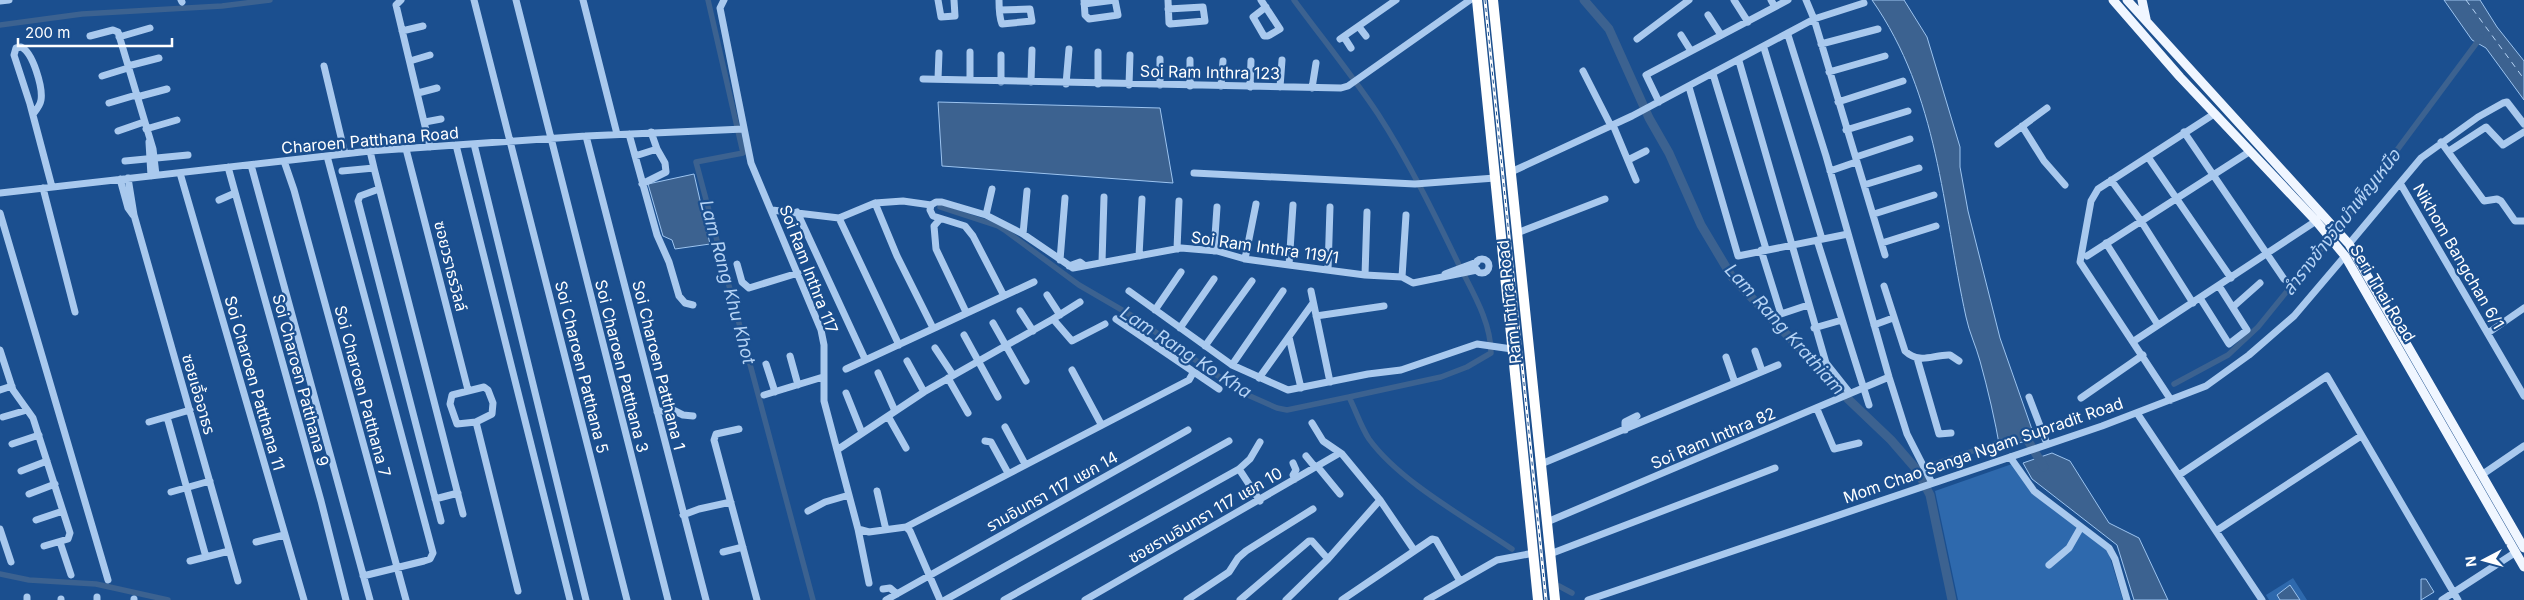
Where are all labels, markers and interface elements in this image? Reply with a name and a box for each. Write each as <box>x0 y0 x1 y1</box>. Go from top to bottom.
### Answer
scale bar <box>18 15 171 47</box>
text: 200 m <box>25 23 70 42</box>
street label: Soi Ram Inthra 123 <box>1140 61 1280 83</box>
street label: Charoen Patthana Road <box>280 122 460 158</box>
water label: ลำรางข้างวัดบำเพ็ญเหนือ <box>2278 144 2405 299</box>
street label: Nikhom Bangchan 6/1 <box>2409 180 2509 332</box>
water label: Lam Rang Khu Khot <box>696 198 760 367</box>
street label: Soi Ram Inthra 117 <box>775 202 843 336</box>
street label: ซอยวราธรวิลล์ <box>430 219 472 313</box>
street label: Soi Ram Inthra 119/1 <box>1190 227 1340 267</box>
street label: Ram Inthra Road <box>1493 239 1525 365</box>
street label: Seri Thai Road <box>2346 241 2420 345</box>
water label: Lam Rang Krathiam <box>1721 259 1849 399</box>
street label: Soi Charoen Patthana 3 <box>591 277 653 455</box>
street label: Soi Charoen Patthana 1 <box>628 278 690 452</box>
street label: Soi Charoen Patthana 5 <box>551 279 613 455</box>
street label: Soi Charoen Patthana 9 <box>268 292 334 468</box>
street label: Soi Charoen Patthana 11 <box>220 293 290 473</box>
water label: Lam Rang Ko Kha <box>1116 302 1256 402</box>
street label: Soi Charoen Patthana 7 <box>330 303 396 479</box>
street label: ซอยเอิ้ออาธร <box>178 351 220 437</box>
street label: Mom Chao Sanga Ngam Supradit Road <box>1840 393 2126 507</box>
street label: Soi Ram Inthra 82 <box>1648 403 1778 473</box>
street label: รามอินทรา 117 แยก 14 <box>983 447 1121 535</box>
street label: ซอยรามอินทรา 117 แยก 10 <box>1124 463 1286 567</box>
north arrow <box>2459 535 2509 585</box>
text: N <box>2462 555 2480 568</box>

